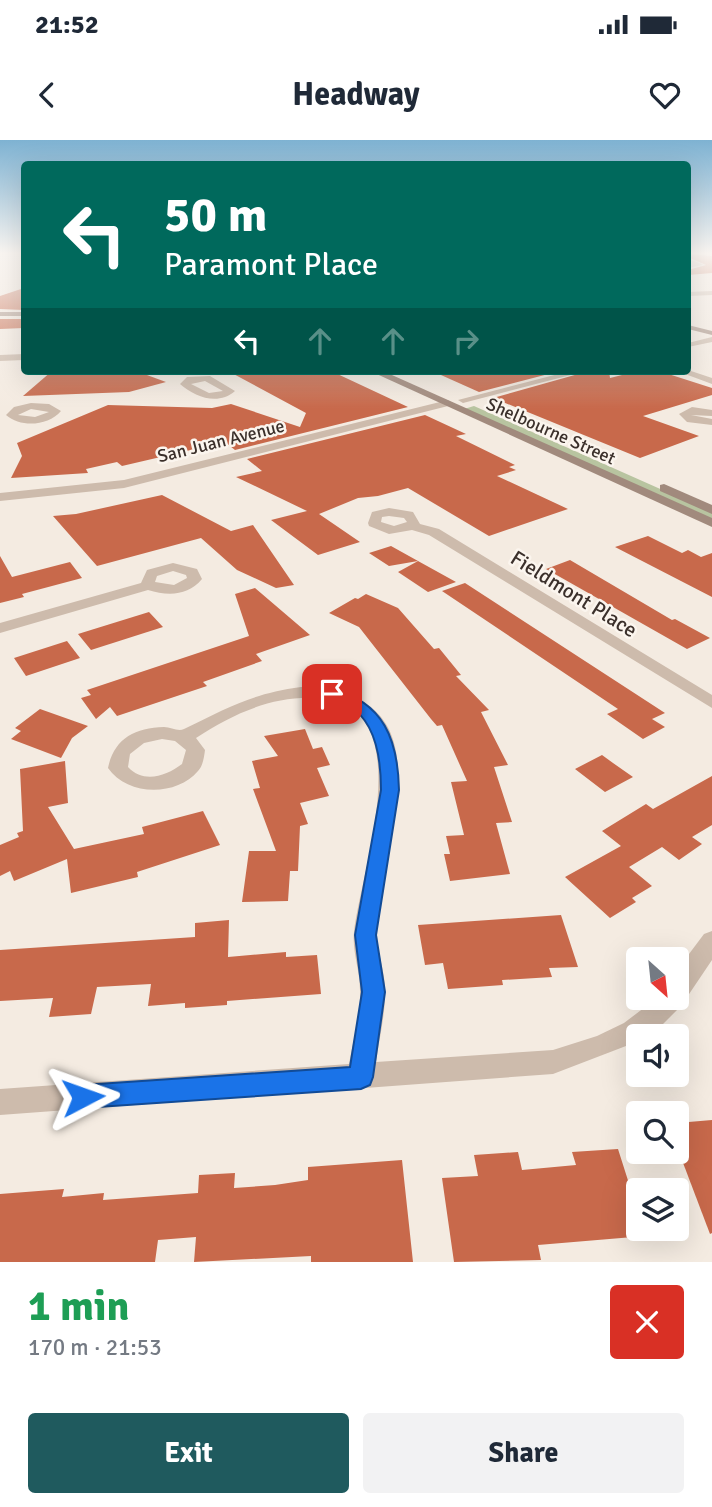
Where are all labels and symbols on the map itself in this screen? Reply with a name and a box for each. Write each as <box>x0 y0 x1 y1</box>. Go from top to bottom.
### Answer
street label: Shelbourne Street <box>483 393 619 469</box>
street label: San Juan Avenue <box>155 415 287 467</box>
street label: Fieldmont Place <box>506 545 642 643</box>
pin <box>302 664 362 724</box>
north arrow <box>626 947 690 1010</box>
position arrow <box>46 1060 120 1134</box>

